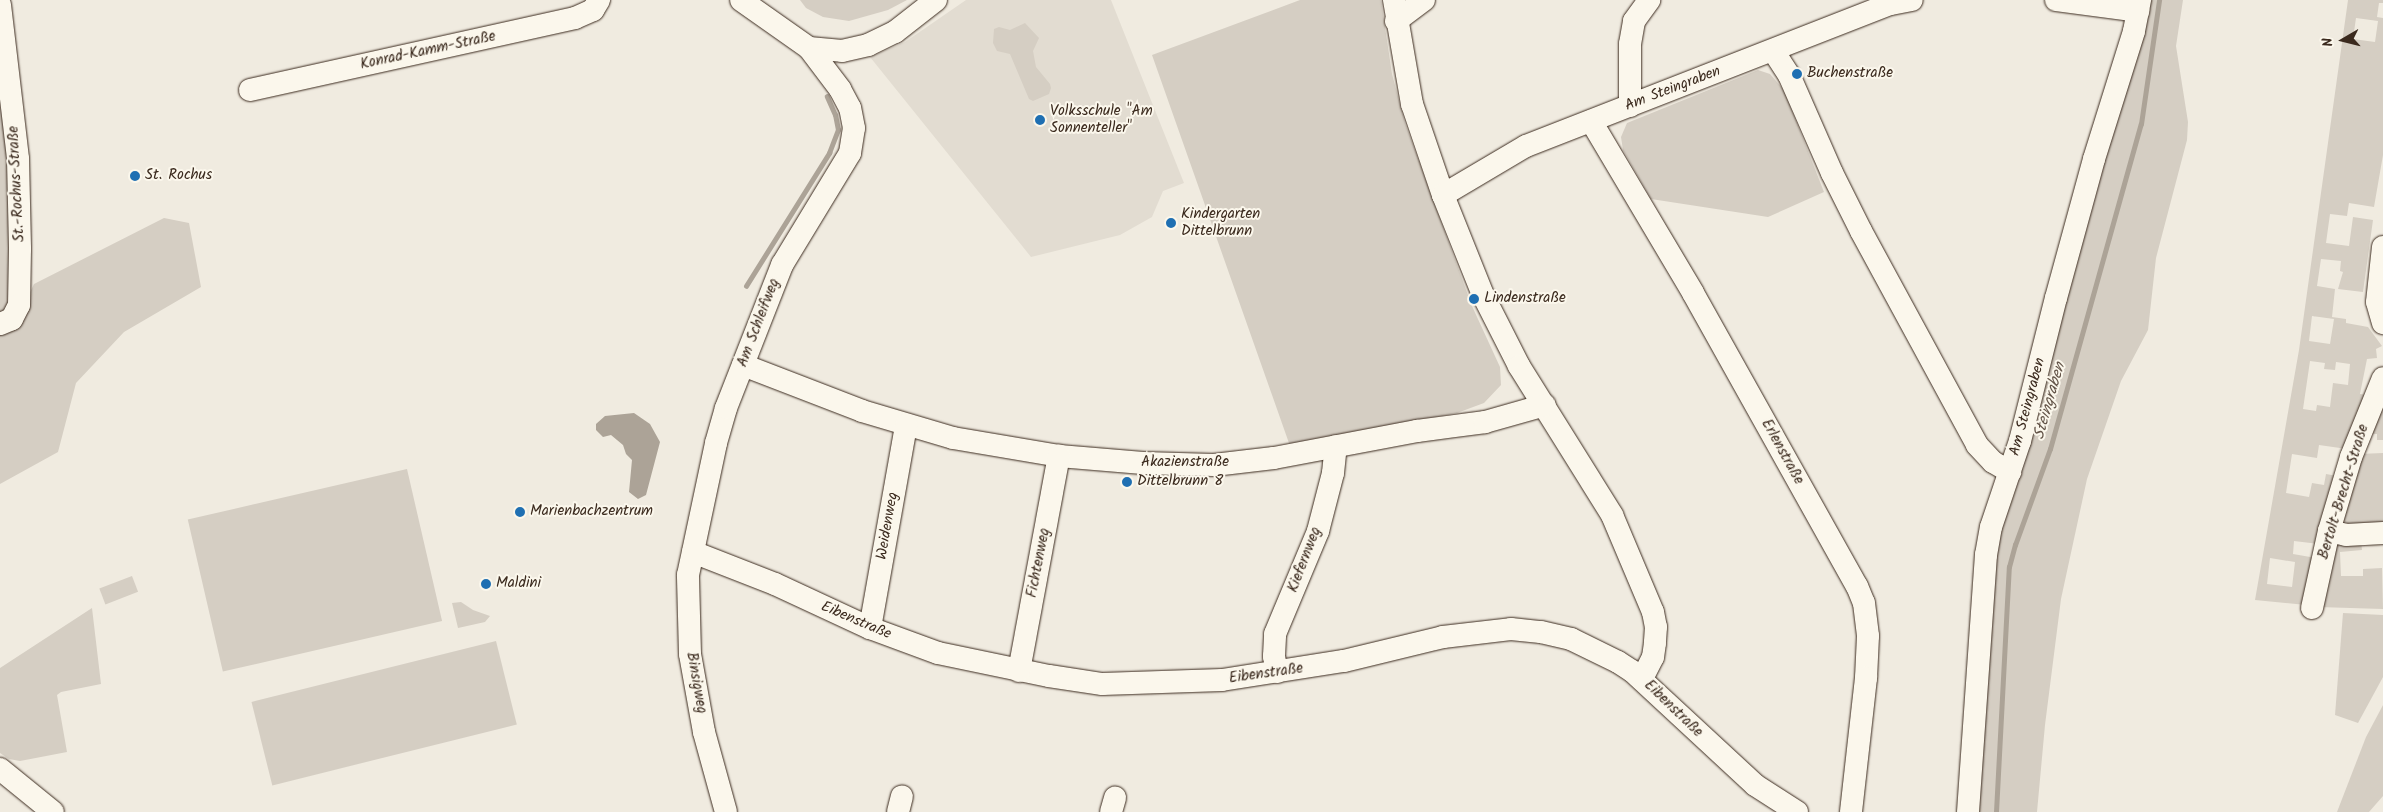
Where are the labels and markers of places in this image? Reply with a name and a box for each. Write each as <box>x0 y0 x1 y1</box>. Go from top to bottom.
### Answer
place label: Buchenstraße <box>1807 65 1893 83</box>
marker: Buchenstraße <box>1791 68 1803 80</box>
place label: Volksschule "Am Sonnenteller" <box>1050 102 1153 137</box>
marker: Volksschule "Am Sonnenteller" <box>1034 114 1046 126</box>
place label: St. Rochus <box>145 167 212 185</box>
marker: St. Rochus <box>129 170 141 182</box>
place label: Kindergarten Dittelbrunn <box>1181 205 1260 240</box>
marker: Kindergarten Dittelbrunn <box>1165 217 1177 229</box>
place label: Lindenstraße <box>1484 290 1566 308</box>
marker: Lindenstraße <box>1468 293 1480 305</box>
place label: Dittelbrunn 8 <box>1137 473 1223 491</box>
marker: Dittelbrunn 8 <box>1121 476 1133 488</box>
place label: Marienbachzentrum <box>530 503 653 521</box>
marker: Marienbachzentrum <box>514 506 526 518</box>
place label: Maldini <box>496 575 541 593</box>
marker: Maldini <box>480 578 492 590</box>

